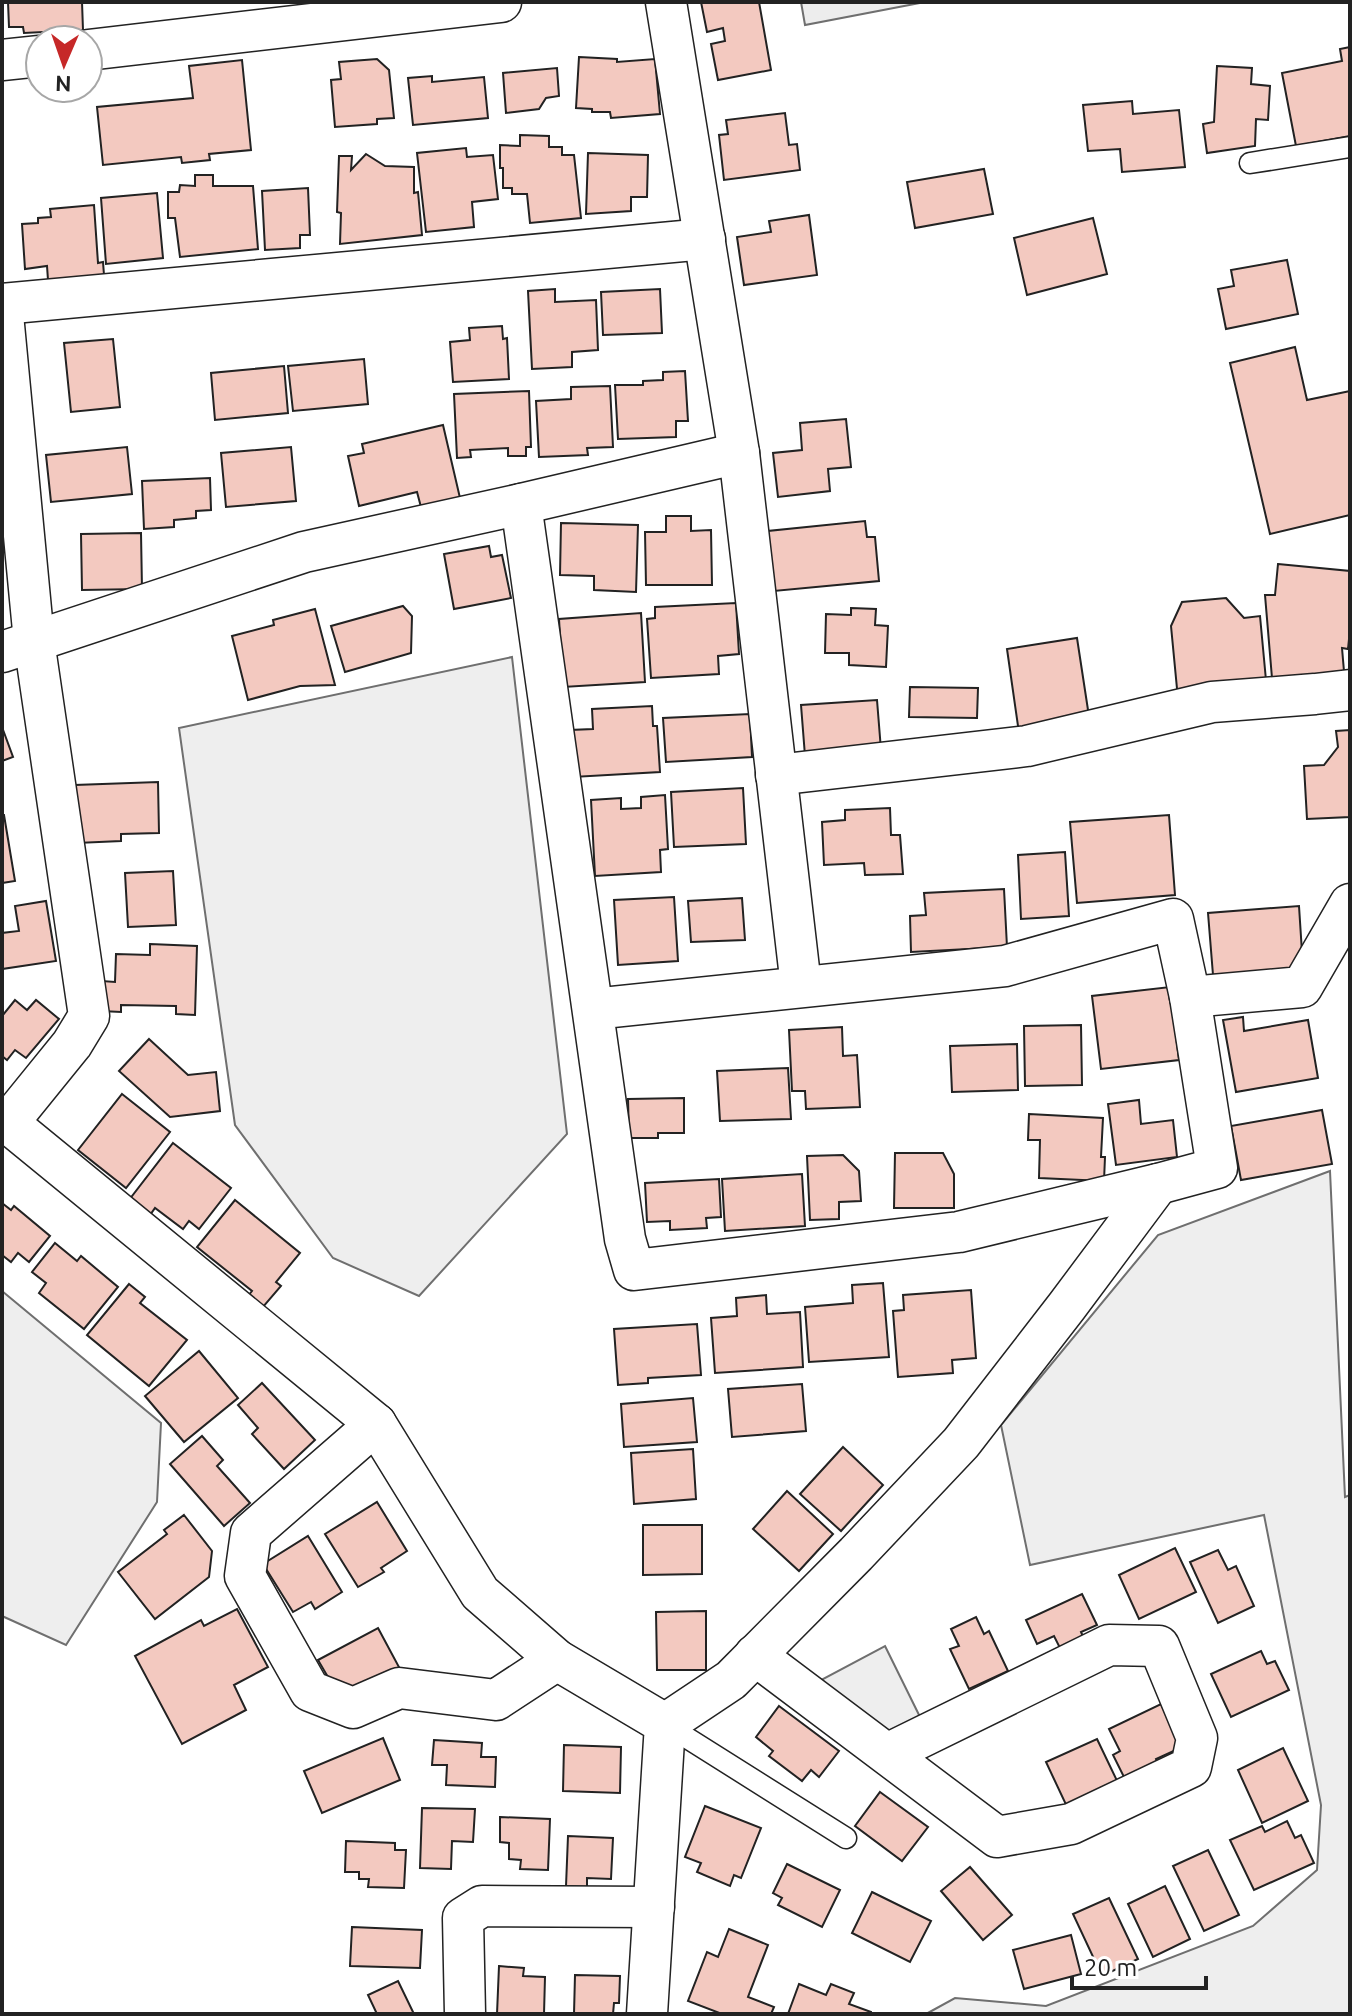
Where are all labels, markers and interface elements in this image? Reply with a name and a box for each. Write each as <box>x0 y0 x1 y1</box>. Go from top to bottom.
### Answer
north arrow <box>24 24 104 104</box>
text: N <box>55 72 72 97</box>
scale bar <box>1072 1940 1206 1990</box>
text: 20 m <box>1084 1954 1137 1981</box>

